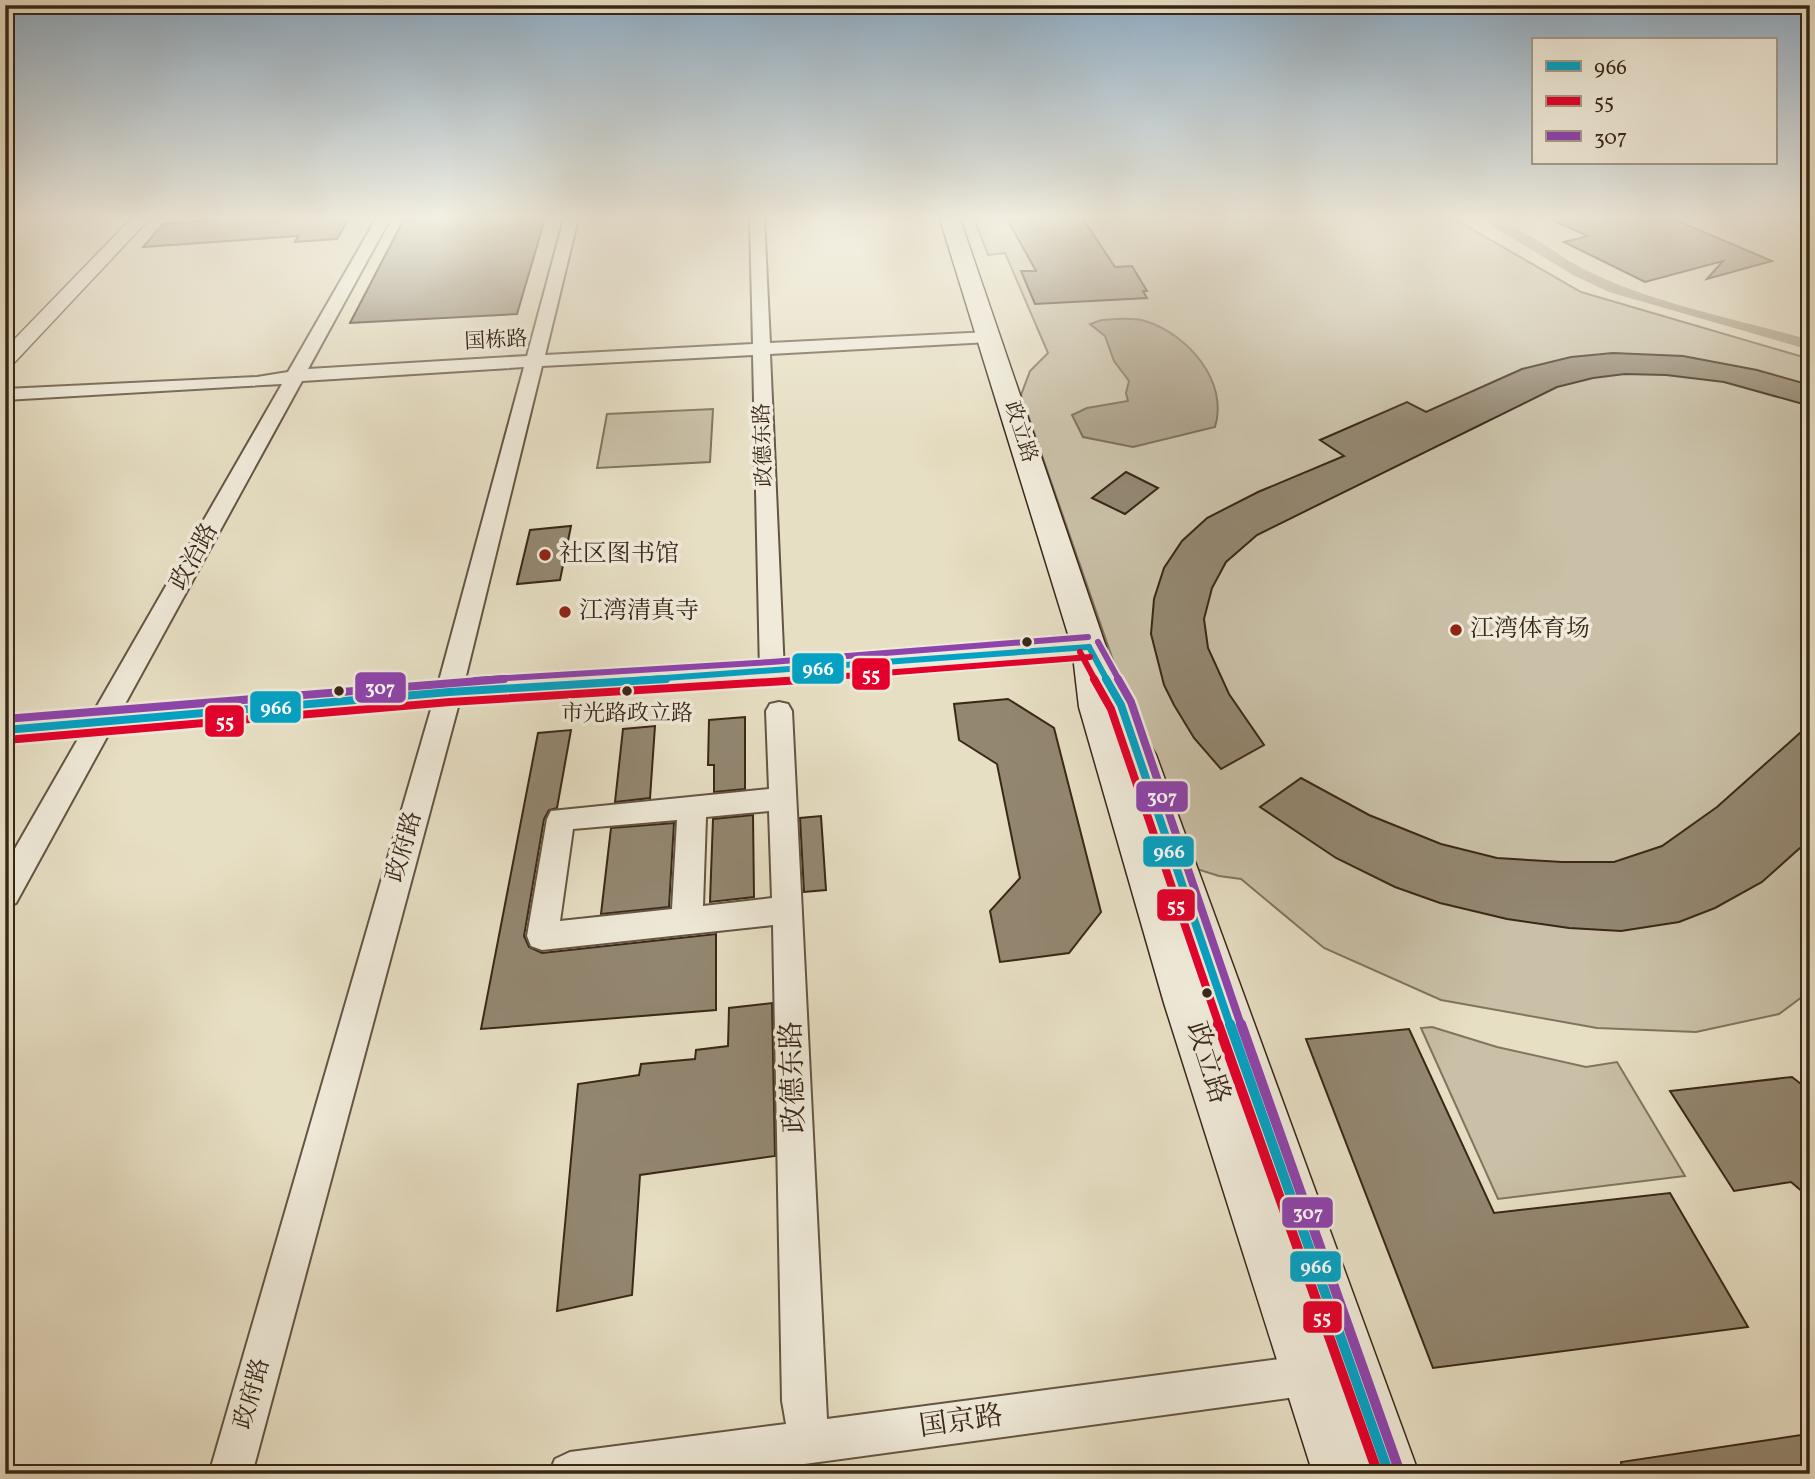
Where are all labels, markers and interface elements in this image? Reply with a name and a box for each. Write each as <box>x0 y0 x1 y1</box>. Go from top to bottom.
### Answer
legend <box>1532 38 1776 164</box>
text: 966 <box>1594 54 1627 83</box>
text: 55 <box>1594 88 1614 117</box>
text: 307 <box>1594 124 1627 153</box>
street label: 国栋路 <box>464 325 528 357</box>
street label: 政立路 <box>996 398 1044 466</box>
street label: 政德东路 <box>748 403 780 487</box>
street label: 政治路 <box>163 517 227 597</box>
place label: 社区图书馆 <box>559 538 679 572</box>
marker: 社区图书馆 <box>537 547 553 563</box>
place label: 江湾清真寺 <box>579 595 699 629</box>
marker: 江湾清真寺 <box>557 604 573 620</box>
place label: 江湾体育场 <box>1470 613 1590 647</box>
marker: 江湾体育场 <box>1448 622 1464 638</box>
unlabelled marker <box>1020 635 1034 649</box>
line badge: 966 <box>791 652 845 685</box>
text: 966 <box>802 657 834 683</box>
line badge: 55 <box>851 657 891 691</box>
text: 55 <box>862 663 880 689</box>
line badge: 307 <box>354 671 407 704</box>
text: 307 <box>365 676 395 702</box>
unlabelled marker <box>332 684 346 698</box>
marker: 市光路政立路 <box>620 684 634 698</box>
line badge: 966 <box>249 690 302 724</box>
text: 966 <box>260 696 292 722</box>
place label: 市光路政立路 <box>561 699 693 730</box>
line badge: 55 <box>204 704 245 738</box>
text: 55 <box>216 710 234 736</box>
line badge: 307 <box>1135 780 1189 813</box>
text: 307 <box>1147 785 1177 811</box>
street label: 政府路 <box>379 808 431 886</box>
line badge: 966 <box>1142 835 1195 868</box>
text: 966 <box>1153 840 1185 866</box>
line badge: 55 <box>1156 888 1196 922</box>
text: 55 <box>1167 894 1185 920</box>
unlabelled marker <box>1200 986 1214 1000</box>
street label: 政立路 <box>1175 1017 1239 1109</box>
street label: 政德东路 <box>773 1020 815 1134</box>
line badge: 307 <box>1281 1196 1334 1229</box>
text: 307 <box>1293 1201 1323 1227</box>
line badge: 966 <box>1289 1250 1342 1283</box>
text: 966 <box>1300 1255 1332 1281</box>
line badge: 55 <box>1302 1300 1343 1334</box>
text: 55 <box>1313 1306 1331 1332</box>
street label: 政府路 <box>227 1355 279 1433</box>
street label: 国京路 <box>917 1397 1005 1447</box>

